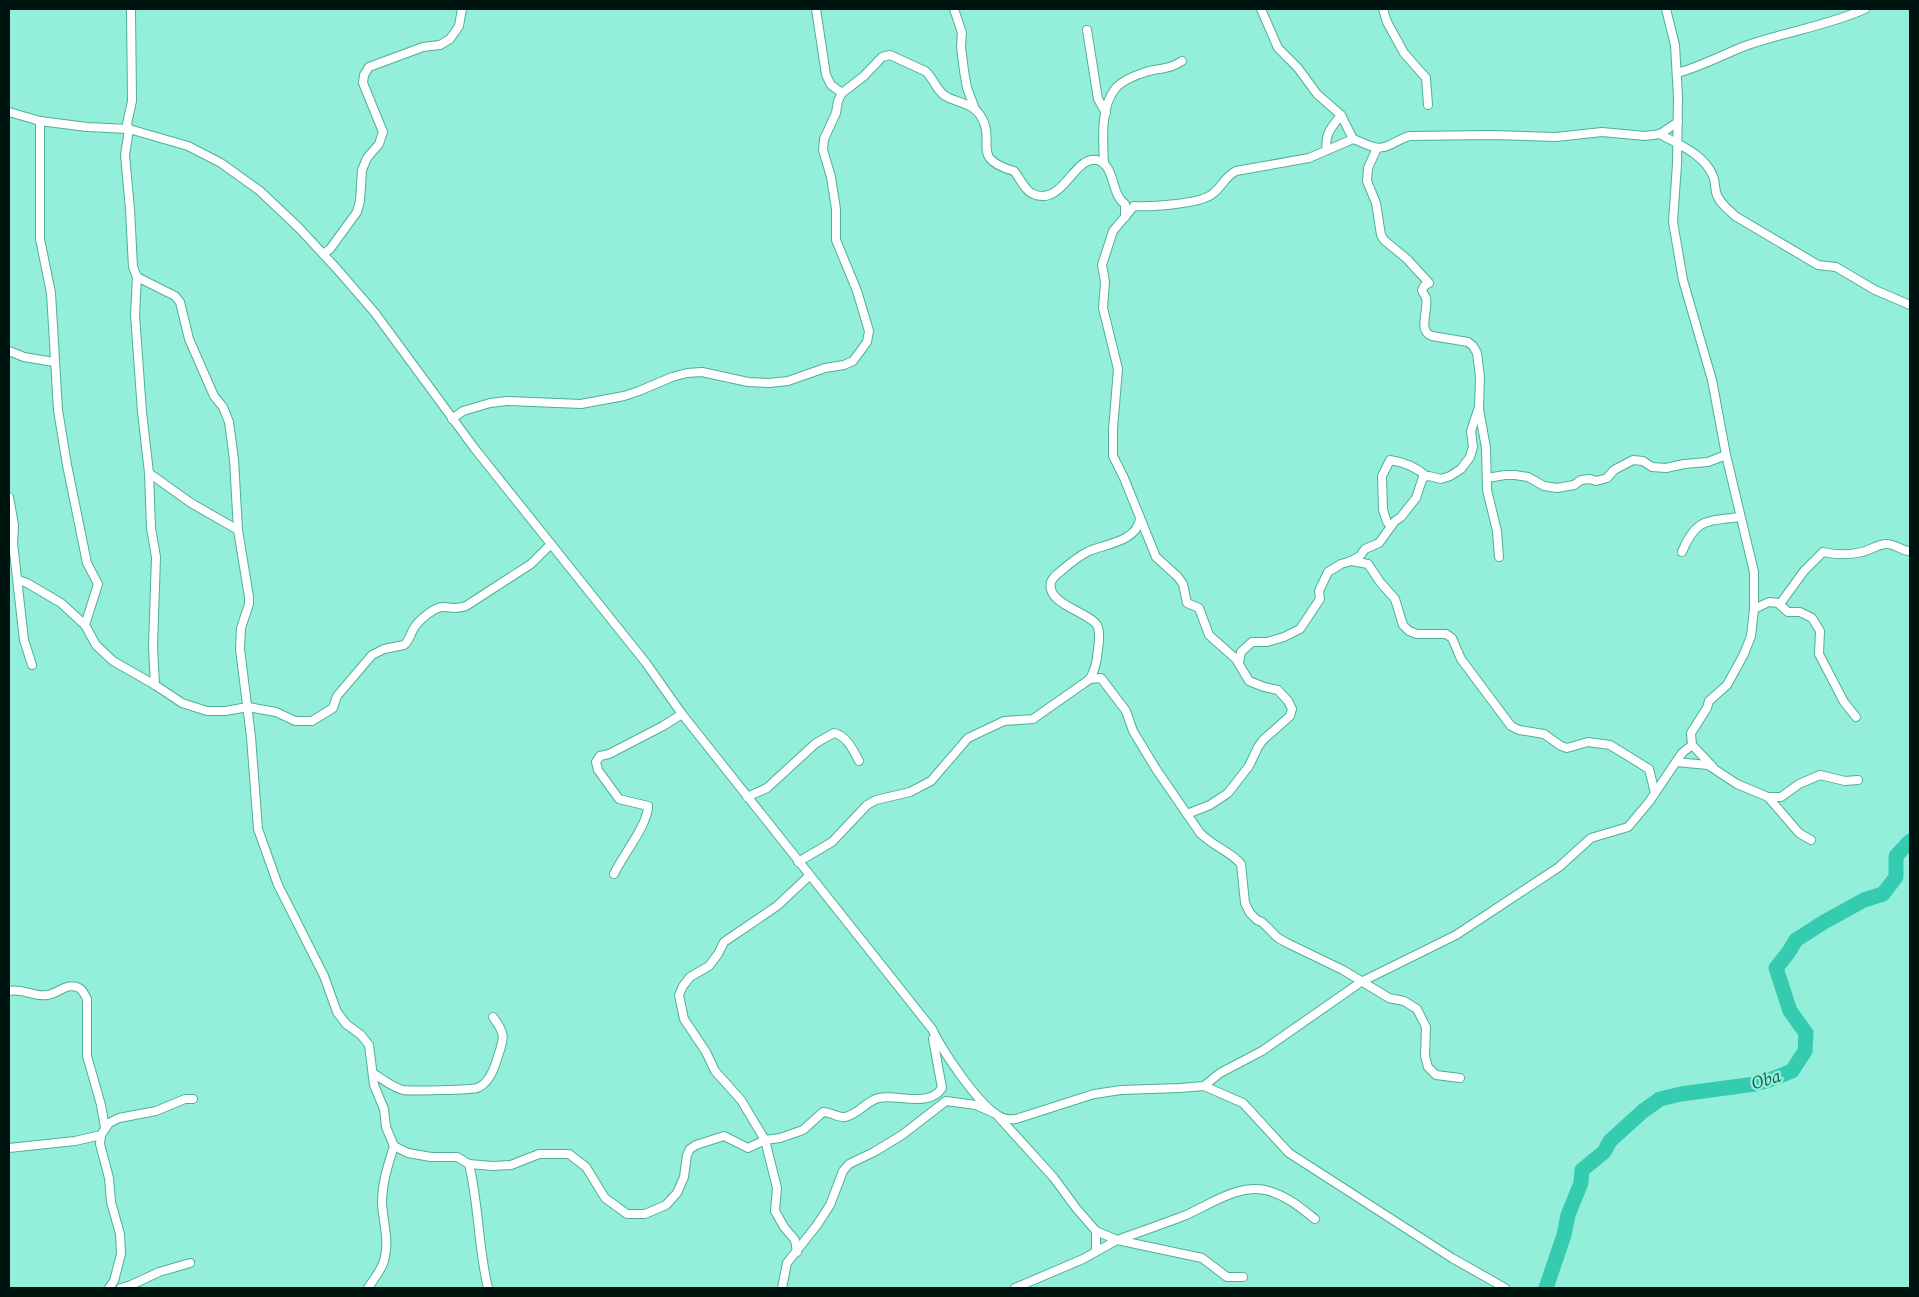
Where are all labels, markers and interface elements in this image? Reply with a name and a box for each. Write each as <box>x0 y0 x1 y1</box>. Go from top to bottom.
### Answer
water label: Oba <box>1748 1062 1785 1095</box>

